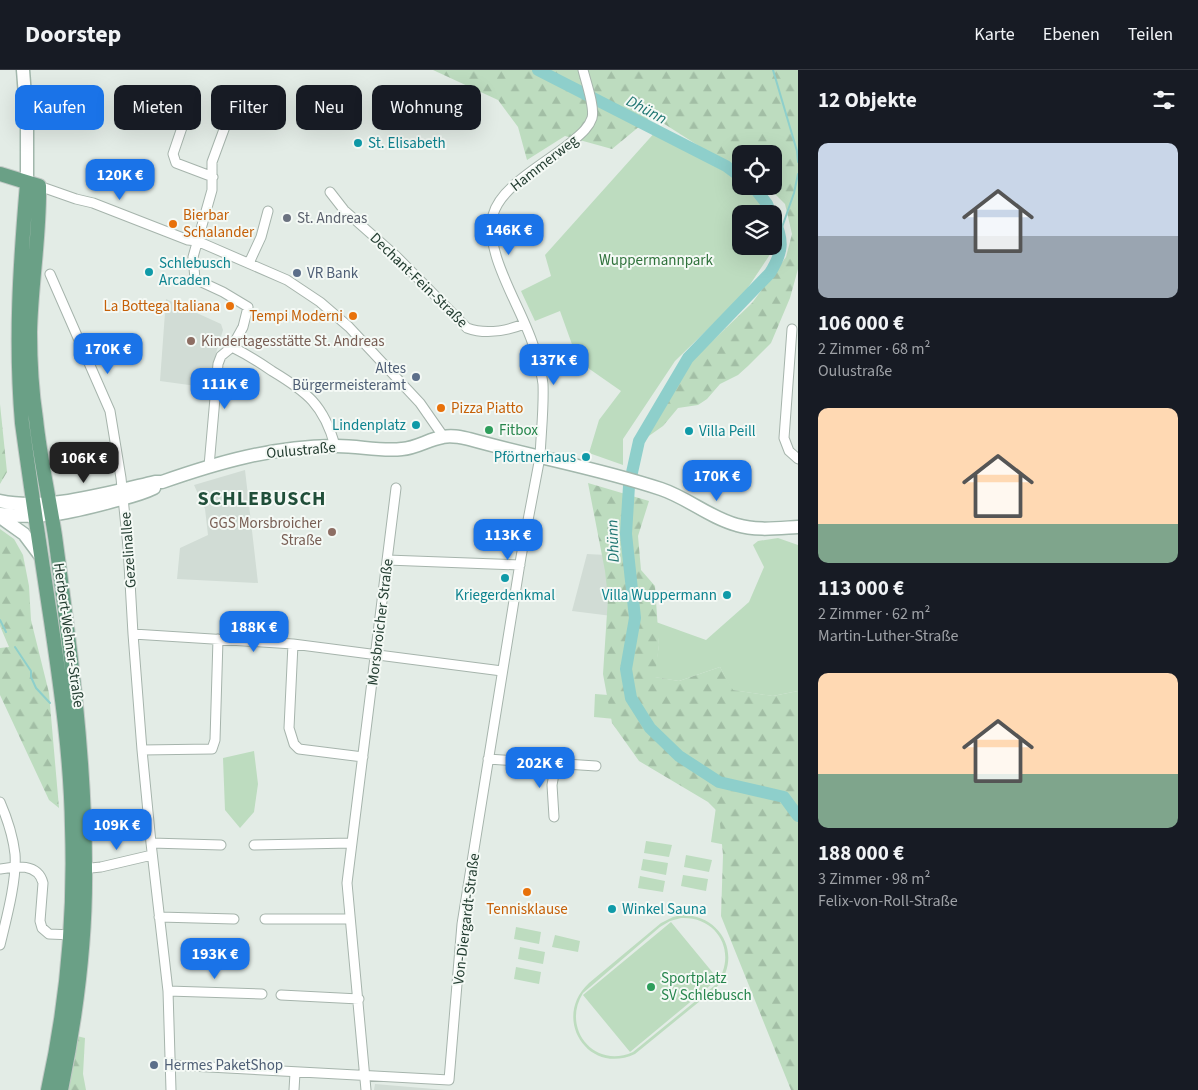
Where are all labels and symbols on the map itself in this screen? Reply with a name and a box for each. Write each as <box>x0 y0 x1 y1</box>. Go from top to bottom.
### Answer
water label: Dhünn <box>622 90 671 130</box>
street label: Hammerweg <box>506 130 583 197</box>
place label: St. Elisabeth <box>368 133 446 154</box>
marker: St. Elisabeth <box>352 137 364 149</box>
pin: 120K € <box>79 158 161 201</box>
place label: Bierbar Schalander <box>183 205 255 243</box>
place label: St. Andreas <box>297 208 367 229</box>
marker: St. Andreas <box>281 212 293 224</box>
pin: 146K € <box>468 214 550 256</box>
marker: Bierbar Schalander <box>167 218 179 230</box>
street label: Dechant-Fein-Straße <box>365 228 472 333</box>
park label: Wuppermannpark <box>599 250 714 271</box>
place label: Schlebusch Arcaden <box>159 253 231 291</box>
place label: VR Bank <box>307 263 359 284</box>
marker: Schlebusch Arcaden <box>143 266 155 278</box>
marker: VR Bank <box>291 267 303 279</box>
place label: La Bottega Italiana <box>104 296 220 317</box>
marker: La Bottega Italiana <box>224 300 236 312</box>
place label: Tempi Moderni <box>249 306 343 327</box>
marker: Tempi Moderni <box>347 310 359 322</box>
place label: Kindertagesstätte St. Andreas <box>201 331 384 352</box>
pin: 170K € <box>67 332 149 375</box>
marker: Kindertagesstätte St. Andreas <box>185 335 197 347</box>
pin: 137K € <box>513 344 595 386</box>
place label: Altes Bürgermeisteramt <box>292 358 406 396</box>
pin: 111K € <box>184 368 266 410</box>
marker: Altes Bürgermeisteramt <box>410 371 422 383</box>
place label: Pizza Piatto <box>451 398 523 419</box>
marker: Pizza Piatto <box>435 402 447 414</box>
place label: Lindenplatz <box>332 415 406 436</box>
marker: Lindenplatz <box>410 419 422 431</box>
place label: Fitbox <box>499 420 538 441</box>
place label: Villa Peill <box>699 421 756 442</box>
marker: Fitbox <box>483 424 495 436</box>
marker: Villa Peill <box>683 425 695 437</box>
street label: Oulustraße <box>265 437 337 464</box>
pin: 106K € <box>43 442 125 484</box>
place label: Pförtnerhaus <box>494 447 576 468</box>
marker: Pförtnerhaus <box>580 451 592 463</box>
pin: 170K € <box>676 460 758 502</box>
district label: SCHLEBUSCH <box>198 485 327 513</box>
street label: Gezelinallee <box>115 511 142 589</box>
place label: GGS Morsbroicher Straße <box>209 513 323 551</box>
pin: 113K € <box>467 518 549 561</box>
water label: Dhünn <box>601 519 625 563</box>
marker: GGS Morsbroicher Straße <box>326 526 338 538</box>
street label: Morsbroicher Straße <box>362 557 399 687</box>
street label: Herbert-Wehner-Straße <box>48 561 89 709</box>
marker: Kriegerdenkmal <box>499 572 511 584</box>
place label: Kriegerdenkmal <box>455 585 555 606</box>
place label: Villa Wuppermann <box>602 585 717 606</box>
marker: Villa Wuppermann <box>721 589 733 601</box>
pin: 188K € <box>213 610 295 653</box>
pin: 202K € <box>499 746 581 789</box>
pin: 109K € <box>76 808 158 851</box>
street label: Von-Diergardt-Straße <box>448 852 485 986</box>
marker: Tennisklause <box>521 886 533 898</box>
place label: Tennisklause <box>486 899 568 920</box>
place label: Winkel Sauna <box>622 899 707 920</box>
marker: Winkel Sauna <box>606 903 618 915</box>
pin: 193K € <box>174 938 256 980</box>
place label: Sportplatz SV Schlebusch <box>661 968 752 1006</box>
marker: Sportplatz SV Schlebusch <box>645 981 657 993</box>
place label: Hermes PaketShop <box>164 1055 283 1076</box>
marker: Hermes PaketShop <box>148 1059 160 1071</box>

